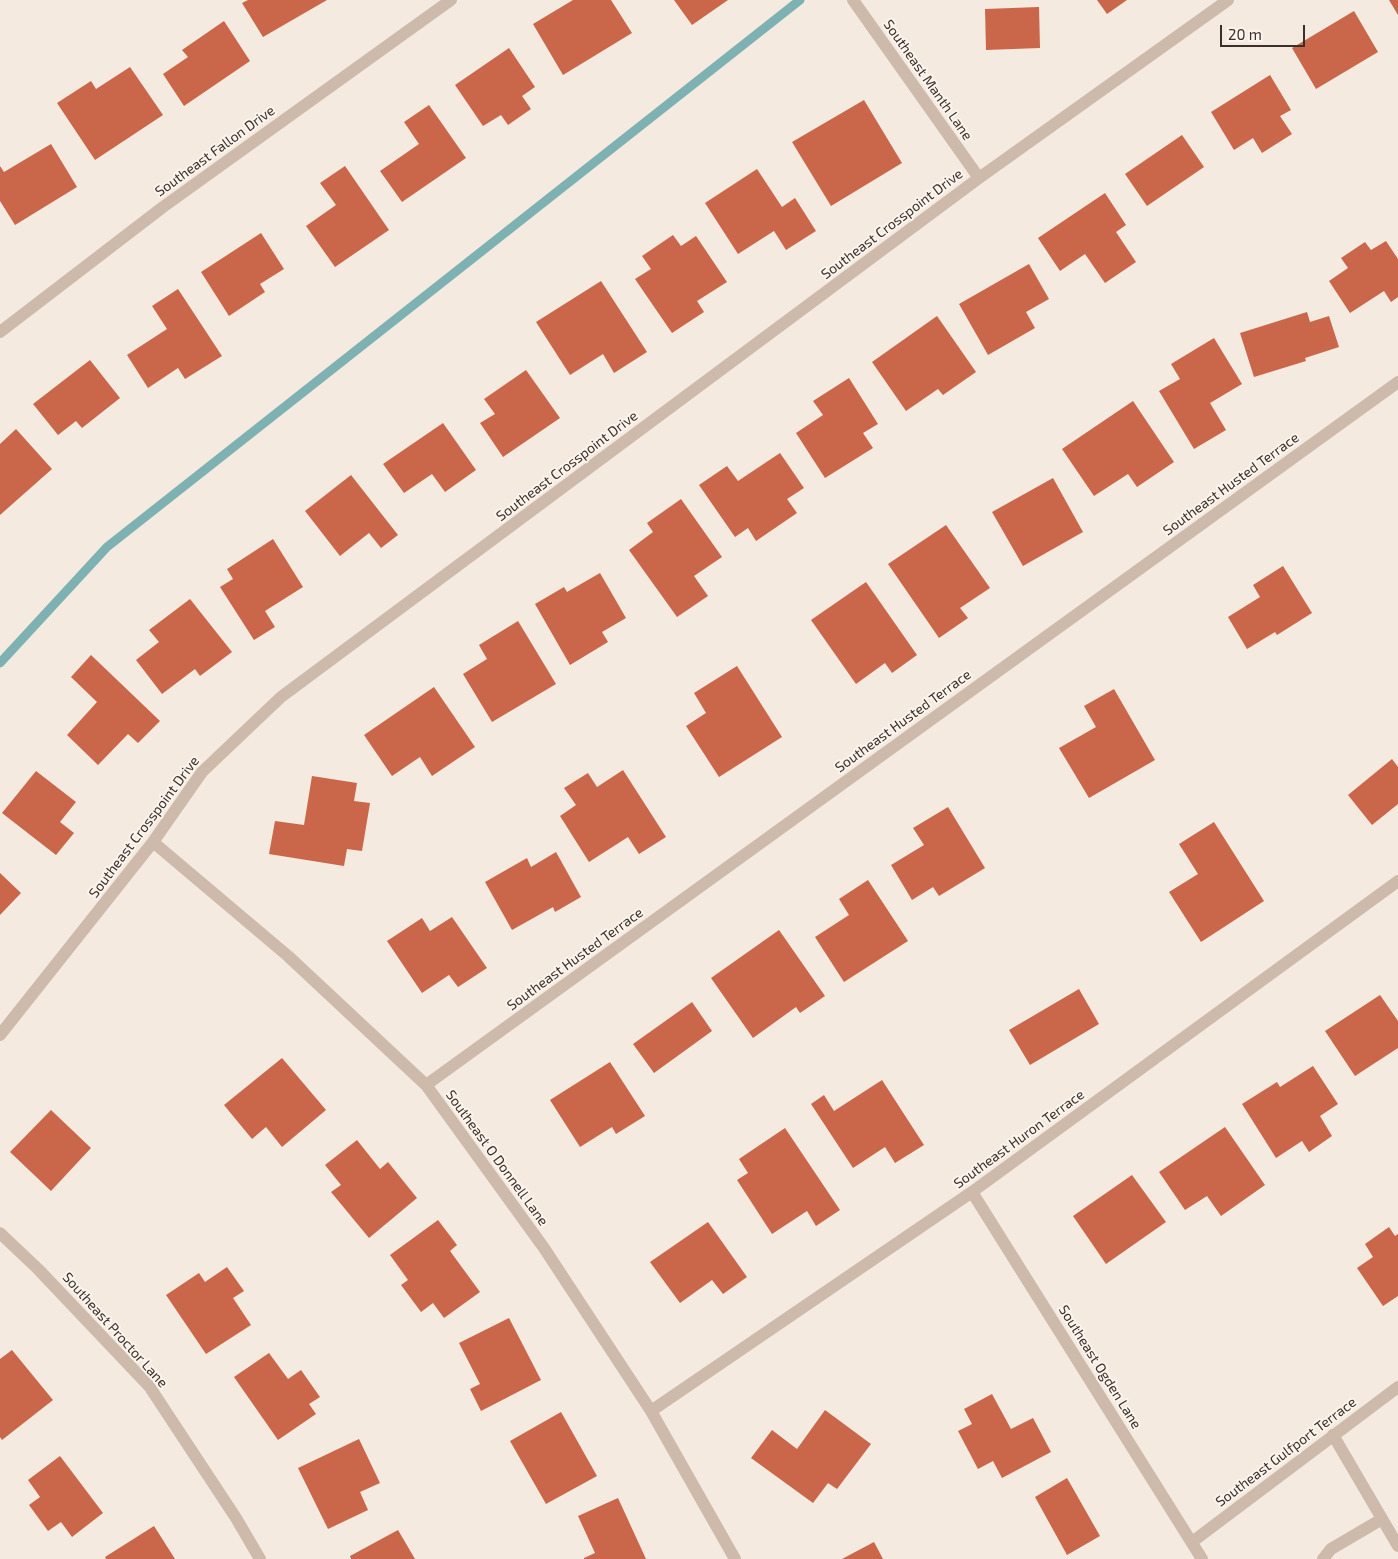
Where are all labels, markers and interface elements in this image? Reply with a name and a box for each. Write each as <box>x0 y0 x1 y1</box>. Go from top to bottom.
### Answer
scale bar <box>1223 15 1308 47</box>
street label: Southeast Manth Lane <box>880 17 976 143</box>
text: 20 m <box>1228 25 1262 43</box>
street label: Southeast Fallon Drive <box>152 102 278 200</box>
street label: Southeast Crosspoint Drive <box>818 165 966 283</box>
street label: Southeast Crosspoint Drive <box>493 407 641 525</box>
street label: Southeast Husted Terrace <box>1160 429 1302 539</box>
street label: Southeast Husted Terrace <box>832 666 974 776</box>
street label: Southeast Crosspoint Drive <box>85 753 203 901</box>
street label: Southeast Husted Terrace <box>504 904 646 1014</box>
street label: Southeast Huron Terrace <box>950 1086 1088 1192</box>
street label: Southeast O Donnell Lane <box>442 1087 552 1229</box>
street label: Southeast Proctor Lane <box>59 1269 171 1391</box>
street label: Southeast Ogden Lane <box>1055 1302 1145 1432</box>
street label: Southeast Gulfport Terrace <box>1212 1394 1360 1510</box>

